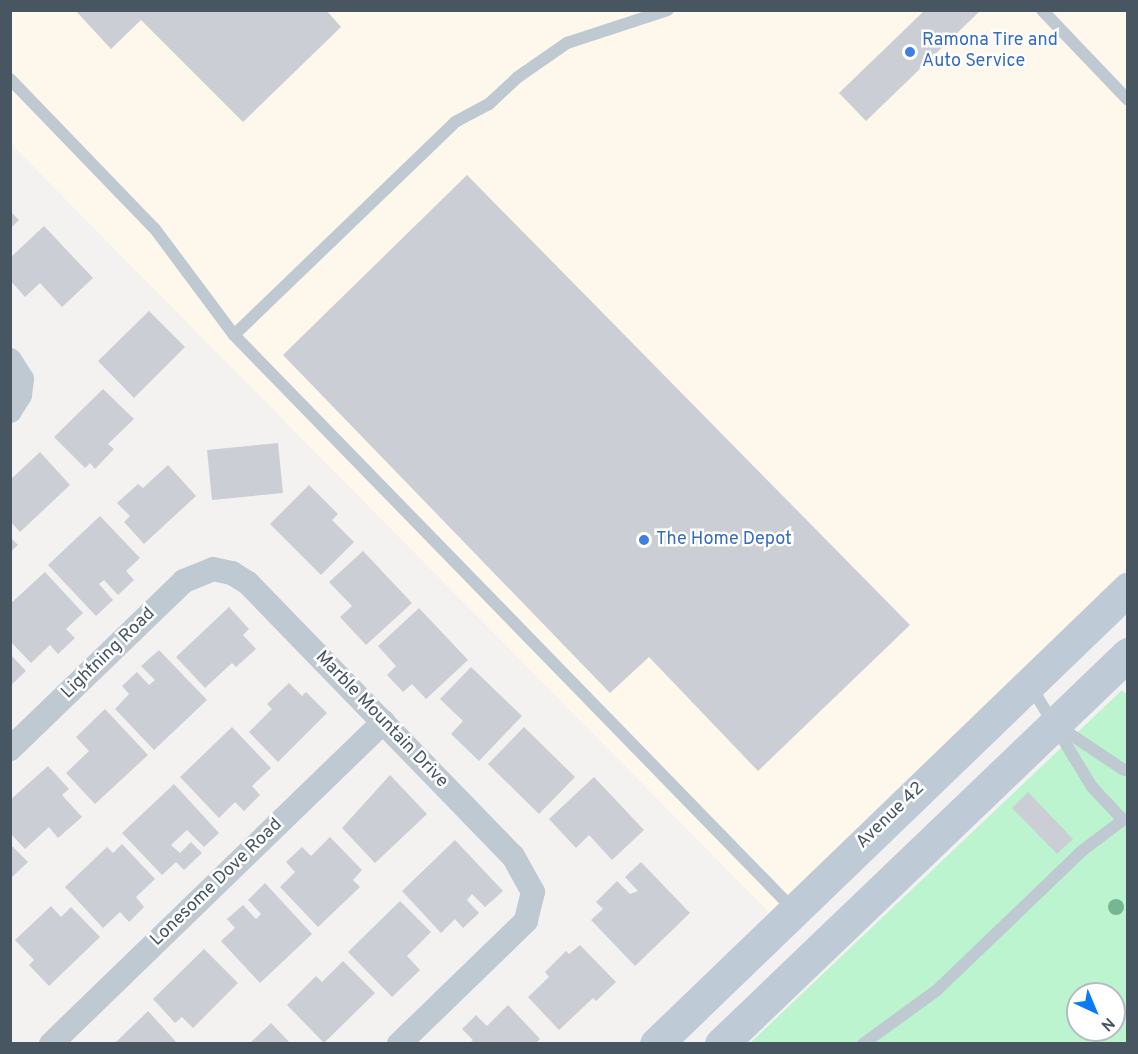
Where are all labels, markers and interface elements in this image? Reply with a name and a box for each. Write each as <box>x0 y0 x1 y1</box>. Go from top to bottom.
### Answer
place label: Ramona Tire and Auto Service <box>922 31 1059 74</box>
marker: Ramona Tire and Auto Service <box>903 45 917 59</box>
place label: The Home Depot <box>656 529 792 551</box>
marker: The Home Depot <box>637 533 651 547</box>
street label: Lightning Road <box>58 604 160 704</box>
street label: Marble Mountain Drive <box>310 647 452 793</box>
street label: Avenue 42 <box>852 778 930 854</box>
street label: Lonesome Dove Road <box>147 815 287 951</box>
north arrow <box>1066 982 1126 1042</box>
text: N <box>1096 1012 1118 1035</box>

